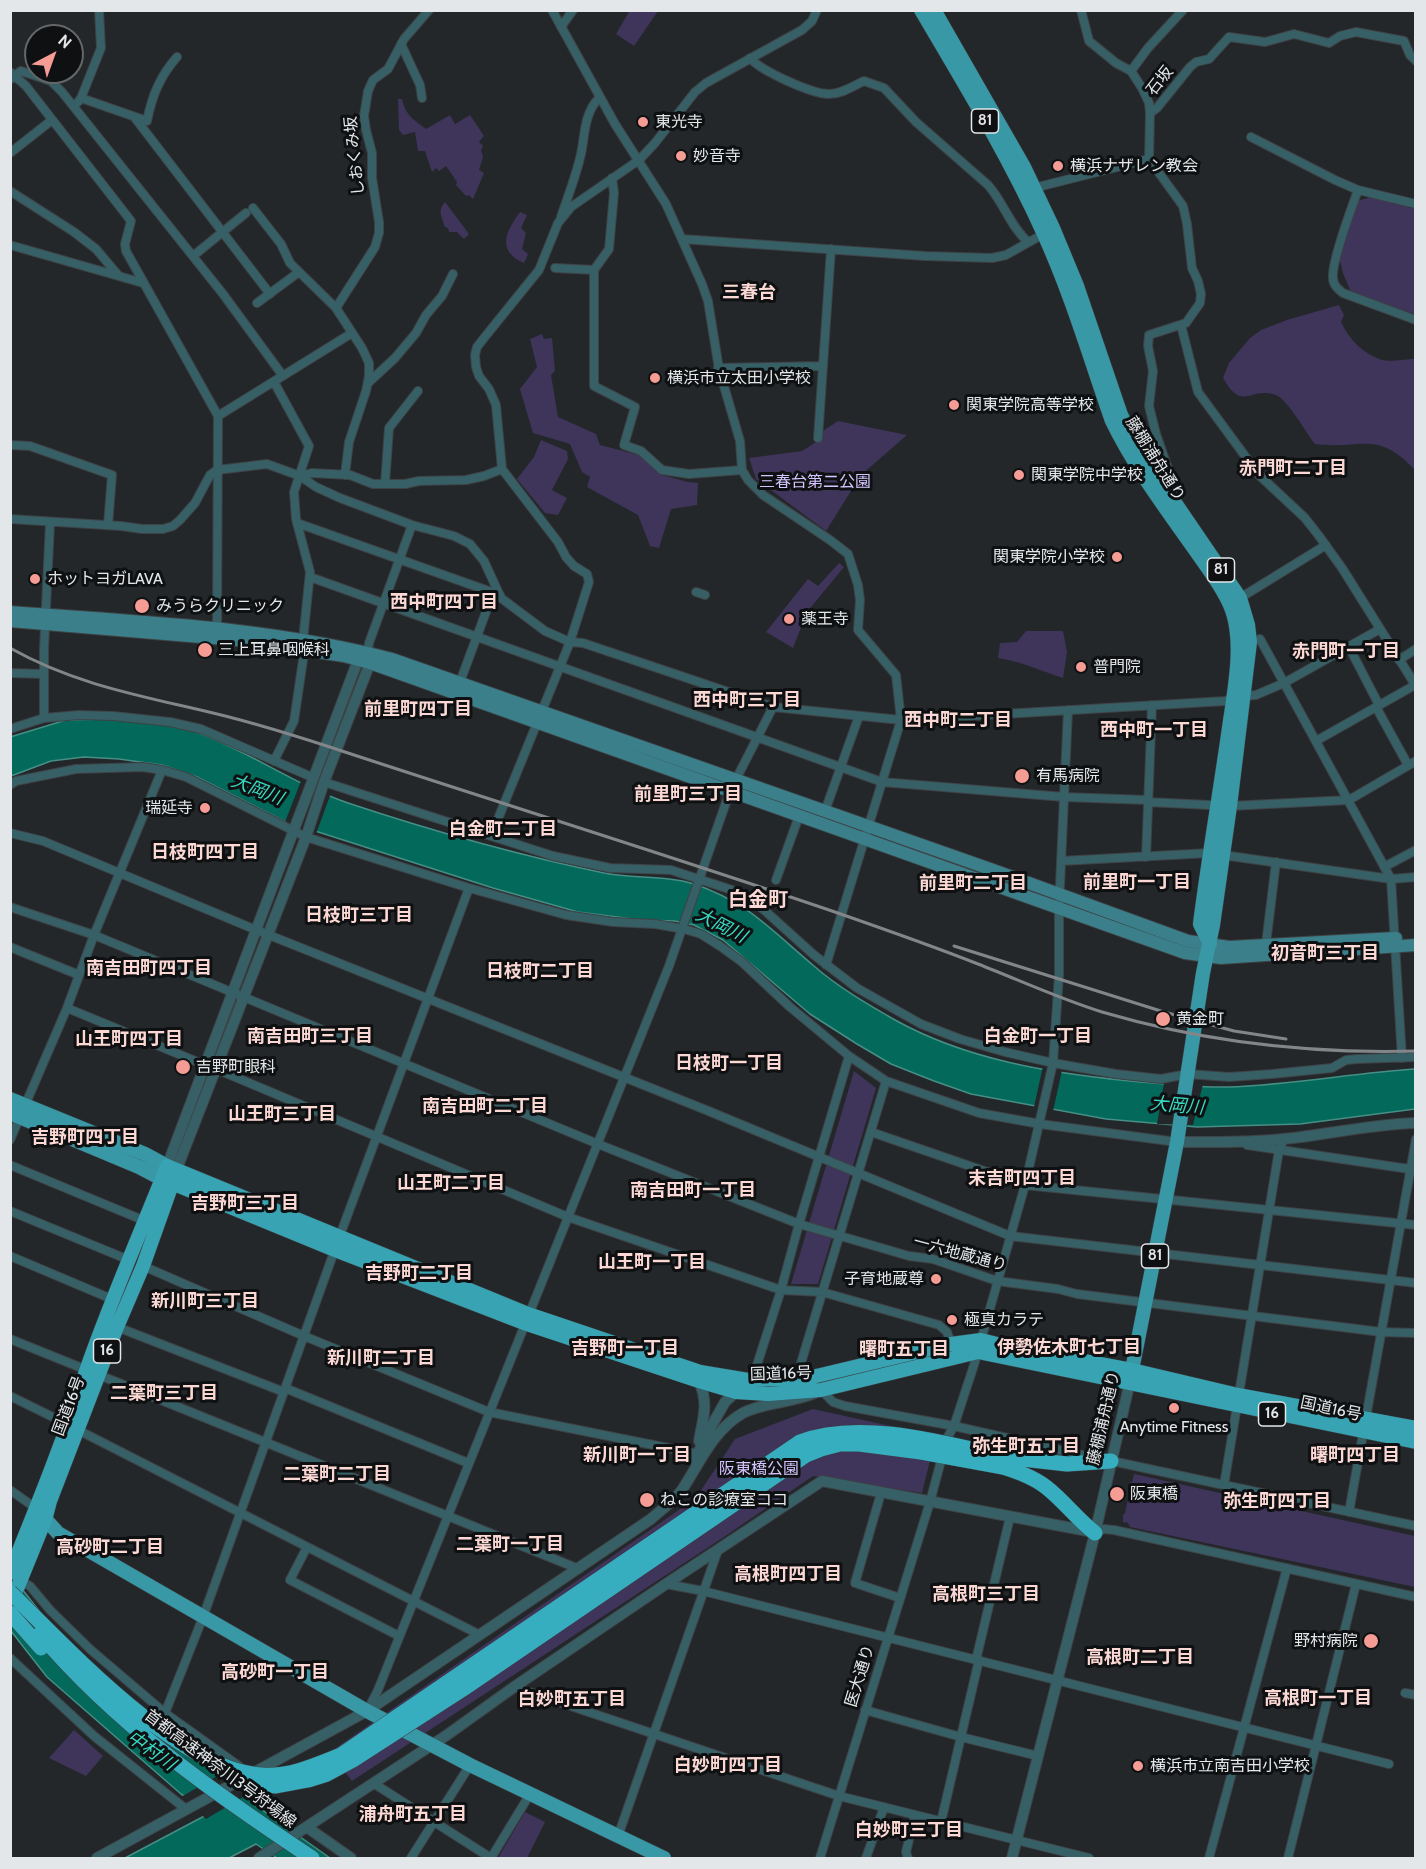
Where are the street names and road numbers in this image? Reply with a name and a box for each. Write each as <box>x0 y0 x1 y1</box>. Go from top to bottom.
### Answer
street label: 石坂 <box>1143 62 1177 100</box>
road number: 81 <box>972 109 998 133</box>
street label: しおくみ坂 <box>341 115 369 197</box>
street label: 藤棚浦舟通り <box>1121 413 1189 505</box>
road number: 81 <box>1208 558 1234 582</box>
street label: 一六地蔵通り <box>911 1232 1009 1276</box>
road number: 81 <box>1142 1244 1168 1268</box>
road number: 16 <box>94 1339 120 1363</box>
street label: 国道16号 <box>750 1363 812 1385</box>
street label: 藤棚浦舟通り <box>1084 1369 1124 1467</box>
street label: 国道16号 <box>49 1373 89 1439</box>
street label: 国道16号 <box>1299 1393 1363 1425</box>
road number: 16 <box>1258 1402 1286 1426</box>
street label: 医大通り <box>841 1643 879 1709</box>
street label: 首都高速神奈川3号狩場線 <box>140 1706 300 1832</box>

